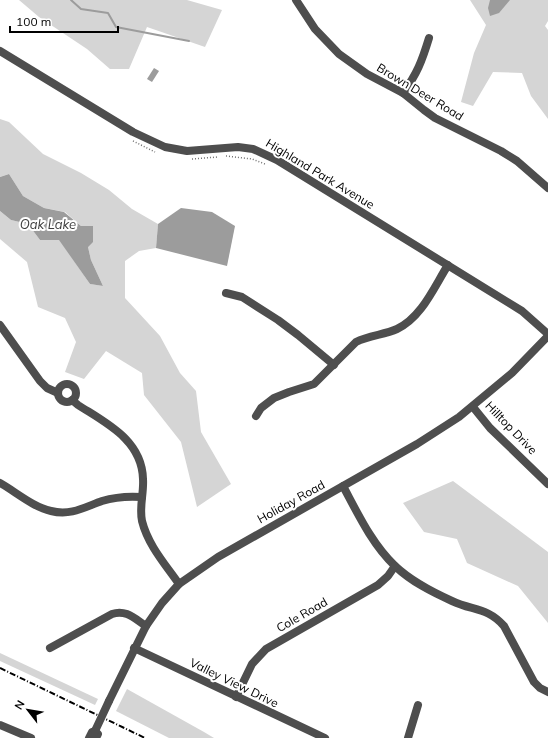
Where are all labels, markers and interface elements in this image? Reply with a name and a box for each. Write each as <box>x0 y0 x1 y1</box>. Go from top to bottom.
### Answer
scale bar <box>10 8 118 34</box>
text: 100 m <box>16 14 51 29</box>
street label: Brown Deer Road <box>374 60 466 123</box>
street label: Highland Park Avenue <box>263 135 377 212</box>
water label: Oak Lake <box>20 216 76 232</box>
street label: Hilltop Drive <box>482 398 540 457</box>
street label: Holiday Road <box>254 477 327 526</box>
street label: Cole Road <box>274 594 330 635</box>
street label: Valley View Drive <box>187 655 281 711</box>
north arrow <box>8 690 48 730</box>
text: N <box>11 698 28 712</box>

